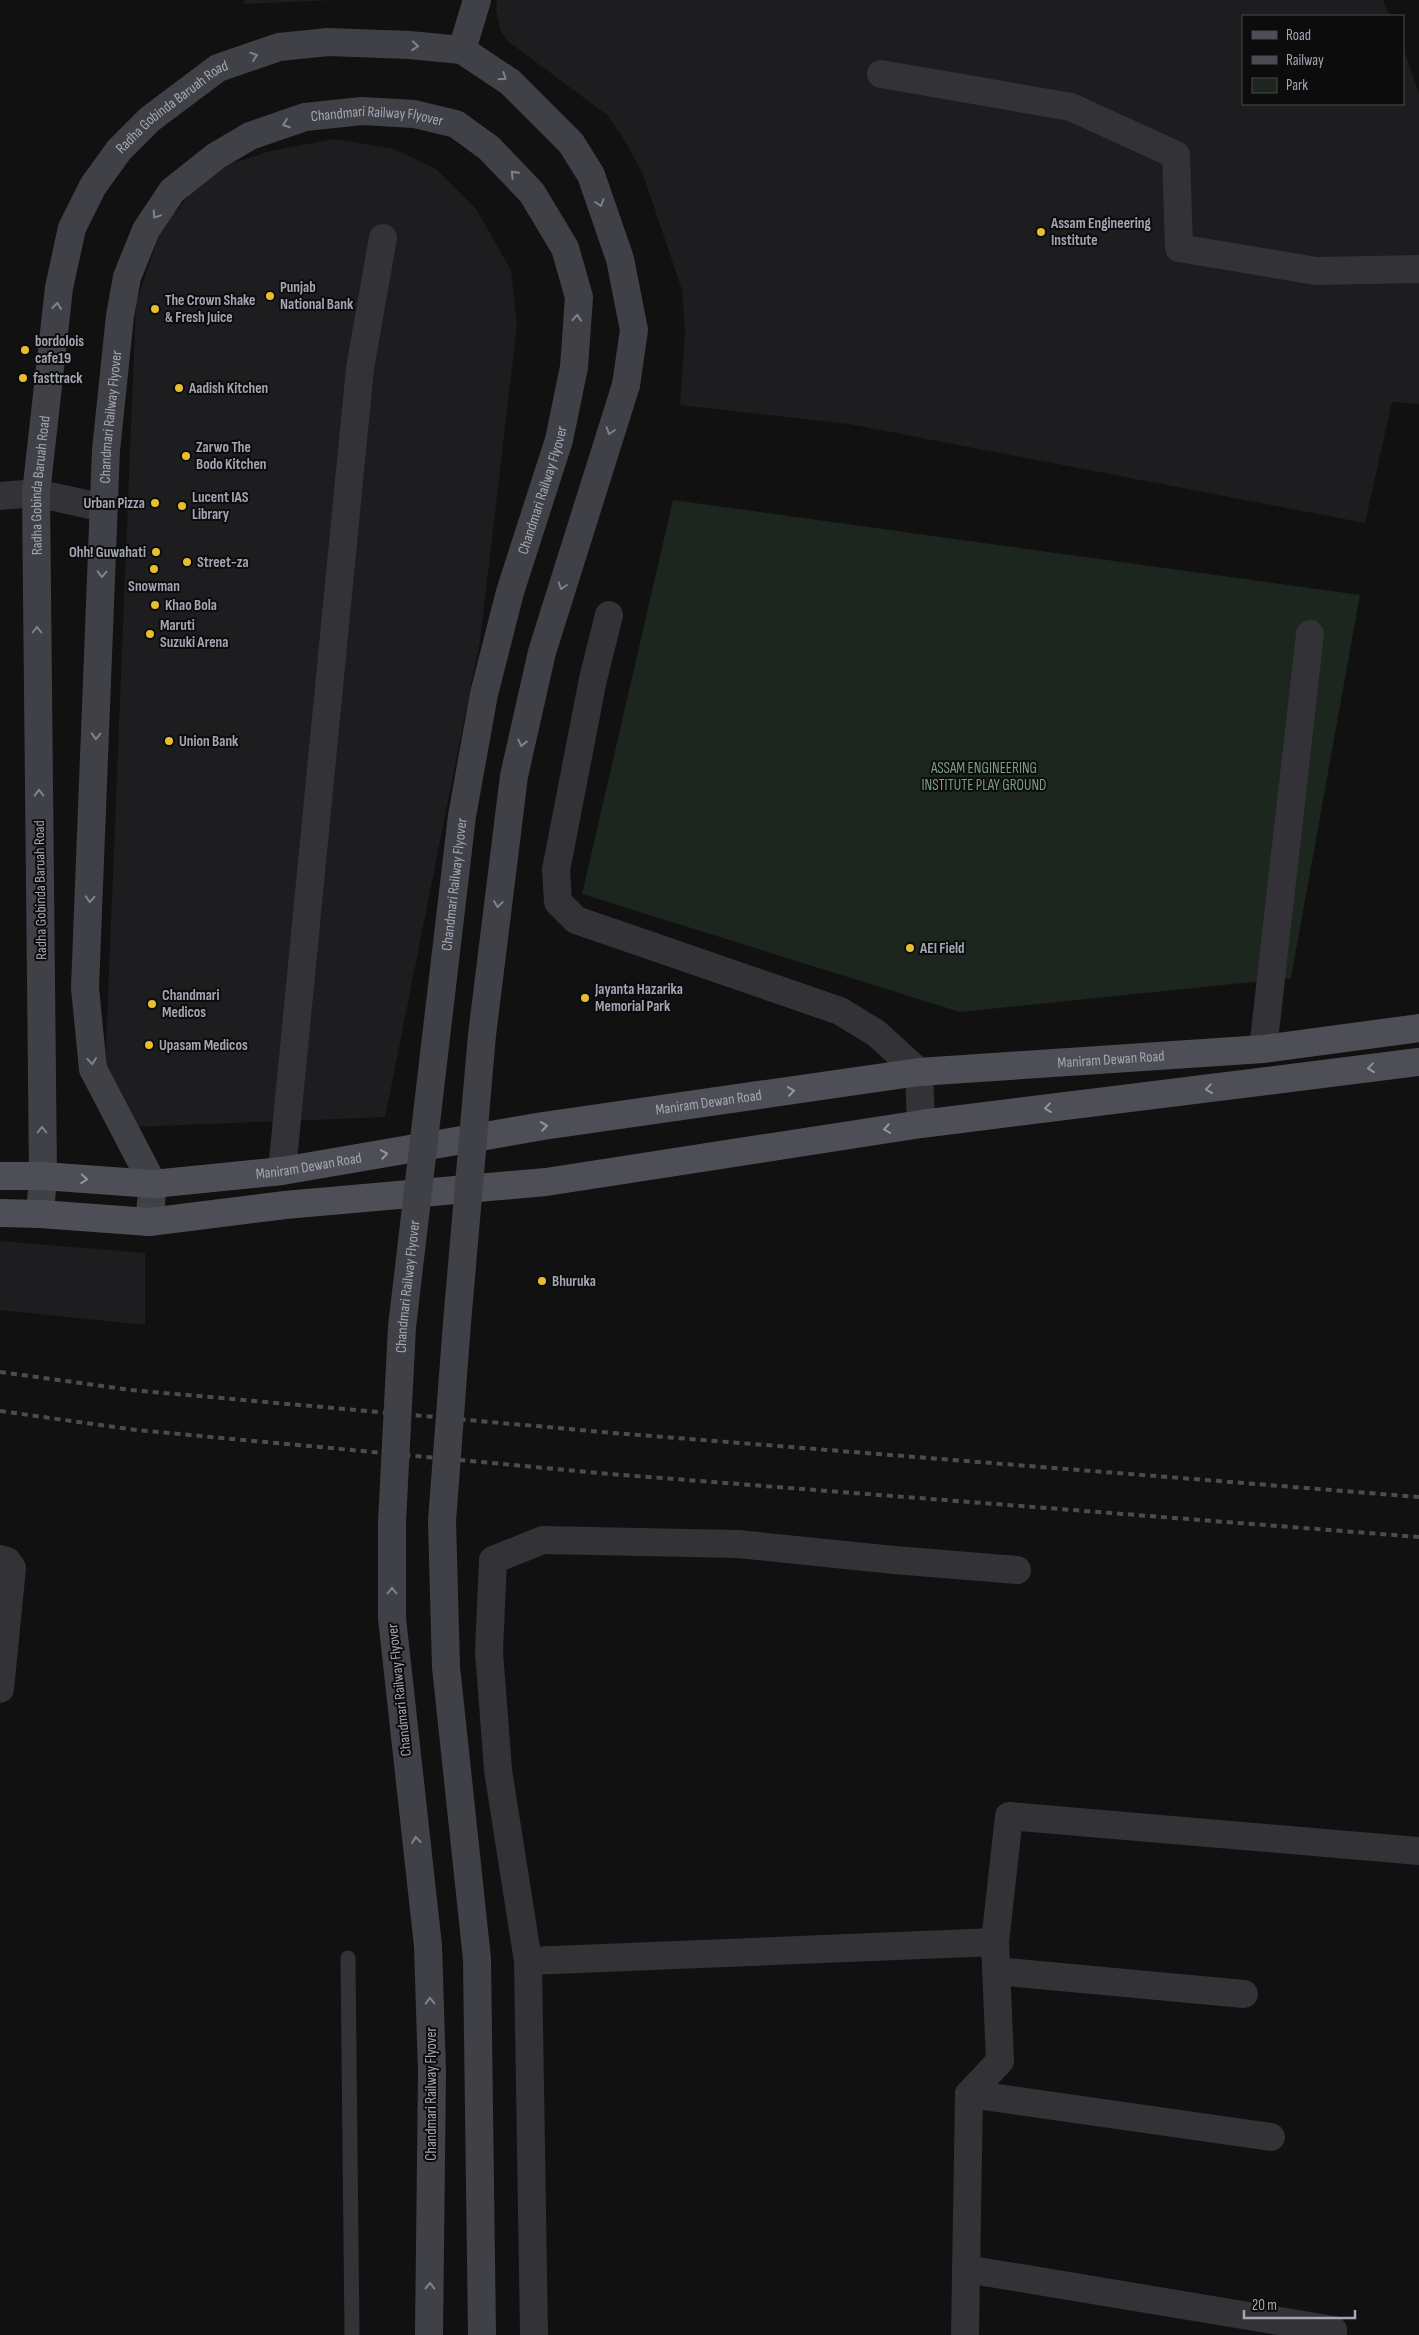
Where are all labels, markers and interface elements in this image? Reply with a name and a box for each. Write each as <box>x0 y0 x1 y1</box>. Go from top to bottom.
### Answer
legend <box>1242 15 1404 105</box>
text: Road <box>1286 26 1311 45</box>
one-way arrow <box>411 40 419 51</box>
text: Railway <box>1286 51 1324 70</box>
one-way arrow <box>249 52 258 62</box>
street label: Radha Gobinda Baruah Road <box>112 56 231 158</box>
one-way arrow <box>497 71 507 80</box>
text: Park <box>1286 76 1308 95</box>
street label: Chandmari Railway Flyover <box>310 102 446 131</box>
one-way arrow <box>282 118 290 128</box>
one-way arrow <box>511 171 520 180</box>
one-way arrow <box>595 199 605 207</box>
one-way arrow <box>153 210 162 219</box>
place label: Assam Engineering Institute <box>1050 214 1151 250</box>
marker: Assam Engineering Institute <box>1035 226 1047 238</box>
place label: Punjab National Bank <box>280 278 354 314</box>
marker: Punjab National Bank <box>264 290 276 302</box>
place label: The Crown Shake & Fresh Juice <box>165 291 256 327</box>
one-way arrow <box>51 302 62 310</box>
marker: The Crown Shake & Fresh Juice <box>149 303 161 315</box>
one-way arrow <box>572 314 583 322</box>
place label: bordolois cafe19 <box>35 332 84 368</box>
marker: bordolois cafe19 <box>19 344 31 356</box>
street label: Chandmari Railway Flyover <box>96 349 126 484</box>
place label: fasttrack <box>33 369 83 388</box>
marker: fasttrack <box>17 372 29 384</box>
place label: Aadish Kitchen <box>188 379 268 398</box>
marker: Aadish Kitchen <box>173 382 185 394</box>
street label: Radha Gobinda Baruah Road <box>27 415 55 555</box>
street label: Chandmari Railway Flyover <box>514 424 572 557</box>
one-way arrow <box>606 426 616 435</box>
place label: Zarwo The Bodo Kitchen <box>196 438 267 474</box>
marker: Zarwo The Bodo Kitchen <box>180 450 192 462</box>
place label: Lucent IAS Library <box>192 488 249 524</box>
place label: Urban Pizza <box>83 494 145 513</box>
marker: Urban Pizza <box>149 497 161 509</box>
marker: Lucent IAS Library <box>176 500 188 512</box>
place label: Ohh! Guwahati <box>69 543 146 562</box>
marker: Ohh! Guwahati <box>150 546 162 558</box>
place label: Street-za <box>197 553 249 572</box>
marker: Street-za <box>181 556 193 568</box>
marker: Snowman <box>148 563 160 575</box>
one-way arrow <box>96 570 107 578</box>
place label: Snowman <box>128 577 180 596</box>
one-way arrow <box>558 582 568 590</box>
place label: Khao Bola <box>165 596 217 615</box>
marker: Khao Bola <box>149 599 161 611</box>
place label: Maruti Suzuki Arena <box>160 616 228 652</box>
one-way arrow <box>32 626 42 634</box>
marker: Maruti Suzuki Arena <box>144 628 156 640</box>
place label: Union Bank <box>179 732 239 751</box>
one-way arrow <box>91 733 101 741</box>
marker: Union Bank <box>163 735 175 747</box>
one-way arrow <box>517 739 527 748</box>
park label: ASSAM ENGINEERING INSTITUTE PLAY GROUND <box>922 759 1046 795</box>
one-way arrow <box>34 788 44 796</box>
street label: Chandmari Railway Flyover <box>437 816 472 952</box>
street label: Radha Gobinda Baruah Road <box>30 820 51 960</box>
one-way arrow <box>85 895 95 903</box>
one-way arrow <box>493 900 504 908</box>
place label: AEI Field <box>919 939 965 958</box>
marker: AEI Field <box>904 942 916 954</box>
place label: Jayanta Hazarika Memorial Park <box>594 980 683 1016</box>
place label: Chandmari Medicos <box>162 986 219 1022</box>
marker: Jayanta Hazarika Memorial Park <box>579 992 591 1004</box>
marker: Chandmari Medicos <box>146 998 158 1010</box>
place label: Upasam Medicos <box>159 1036 248 1055</box>
marker: Upasam Medicos <box>143 1039 155 1051</box>
street label: Maniram Dewan Road <box>1057 1047 1165 1073</box>
one-way arrow <box>86 1057 97 1065</box>
one-way arrow <box>1366 1063 1375 1073</box>
one-way arrow <box>1205 1083 1213 1094</box>
street label: Maniram Dewan Road <box>654 1086 763 1120</box>
one-way arrow <box>787 1086 796 1096</box>
one-way arrow <box>1044 1102 1052 1113</box>
one-way arrow <box>540 1121 548 1132</box>
one-way arrow <box>883 1123 891 1134</box>
one-way arrow <box>37 1126 47 1134</box>
street label: Maniram Dewan Road <box>255 1148 363 1184</box>
one-way arrow <box>379 1149 388 1159</box>
one-way arrow <box>80 1173 88 1184</box>
street label: Chandmari Railway Flyover <box>392 1218 425 1354</box>
place label: Bhuruka <box>552 1272 596 1291</box>
marker: Bhuruka <box>536 1275 548 1287</box>
one-way arrow <box>387 1587 397 1594</box>
street label: Chandmari Railway Flyover <box>383 1622 416 1757</box>
one-way arrow <box>411 1835 422 1843</box>
one-way arrow <box>425 1997 435 2005</box>
street label: Chandmari Railway Flyover <box>422 2027 441 2161</box>
one-way arrow <box>425 2282 435 2290</box>
scale bar <box>1244 2288 1355 2320</box>
text: 20 m <box>1252 2296 1277 2315</box>

